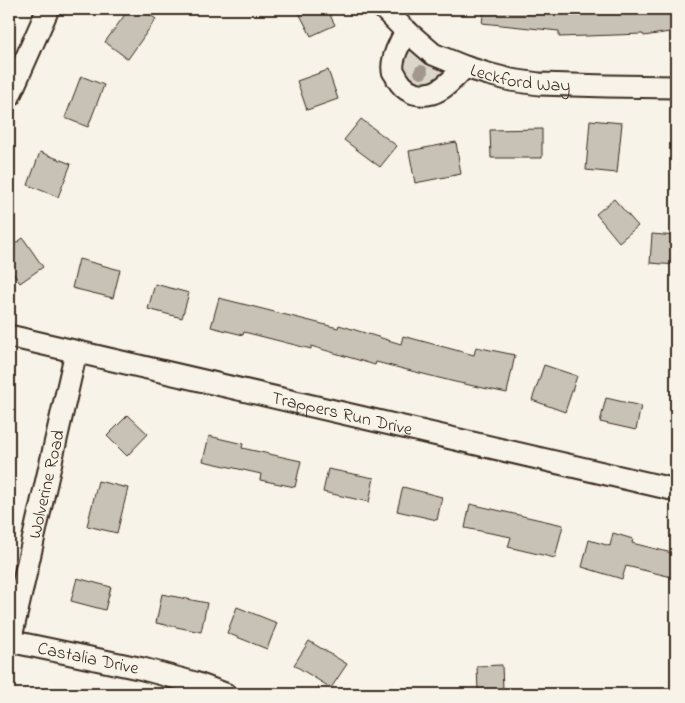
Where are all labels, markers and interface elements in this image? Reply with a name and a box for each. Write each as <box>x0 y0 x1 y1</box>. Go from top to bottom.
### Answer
street label: Leckford Way <box>467 58 571 100</box>
street label: Trappers Run Drive <box>269 386 416 444</box>
street label: Wolverine Road <box>23 428 73 542</box>
street label: Castalia Drive <box>35 636 142 683</box>

